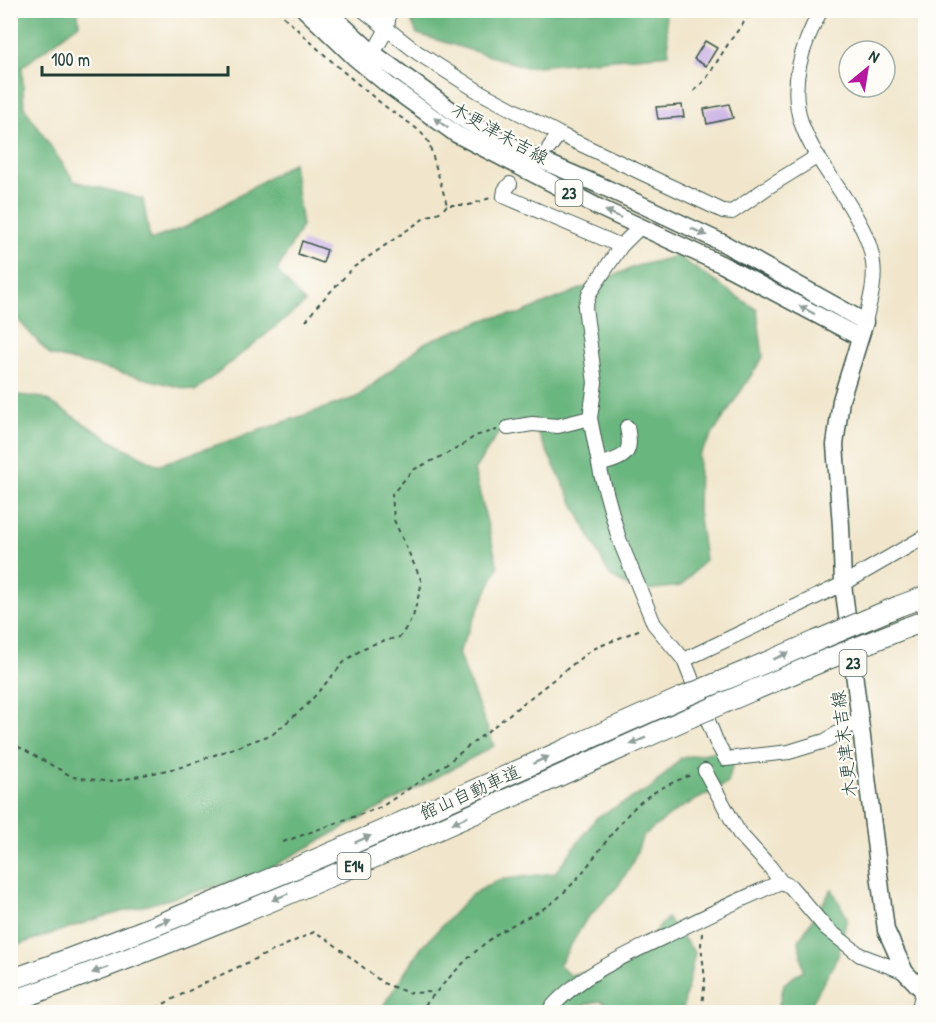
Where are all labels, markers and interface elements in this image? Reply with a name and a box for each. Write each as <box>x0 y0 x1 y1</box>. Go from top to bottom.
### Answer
scale bar <box>42 39 228 77</box>
north arrow <box>837 39 897 99</box>
text: N <box>865 44 884 68</box>
text: 100 m <box>51 47 90 72</box>
street label: 木更津末吉線 <box>447 96 553 170</box>
one-way arrow <box>434 117 450 129</box>
road number: 23 <box>556 180 582 206</box>
one-way arrow <box>605 210 622 219</box>
one-way arrow <box>690 227 707 236</box>
one-way arrow <box>798 305 815 315</box>
road number: 23 <box>840 650 866 676</box>
one-way arrow <box>772 651 790 660</box>
street label: 木更津末吉線 <box>825 689 863 799</box>
one-way arrow <box>629 736 646 745</box>
one-way arrow <box>532 754 550 764</box>
street label: 館山自動車道 <box>416 759 524 825</box>
one-way arrow <box>451 815 468 824</box>
one-way arrow <box>354 834 371 843</box>
road number: E14 <box>338 853 370 879</box>
one-way arrow <box>271 892 289 902</box>
one-way arrow <box>155 917 173 927</box>
one-way arrow <box>91 966 109 975</box>

